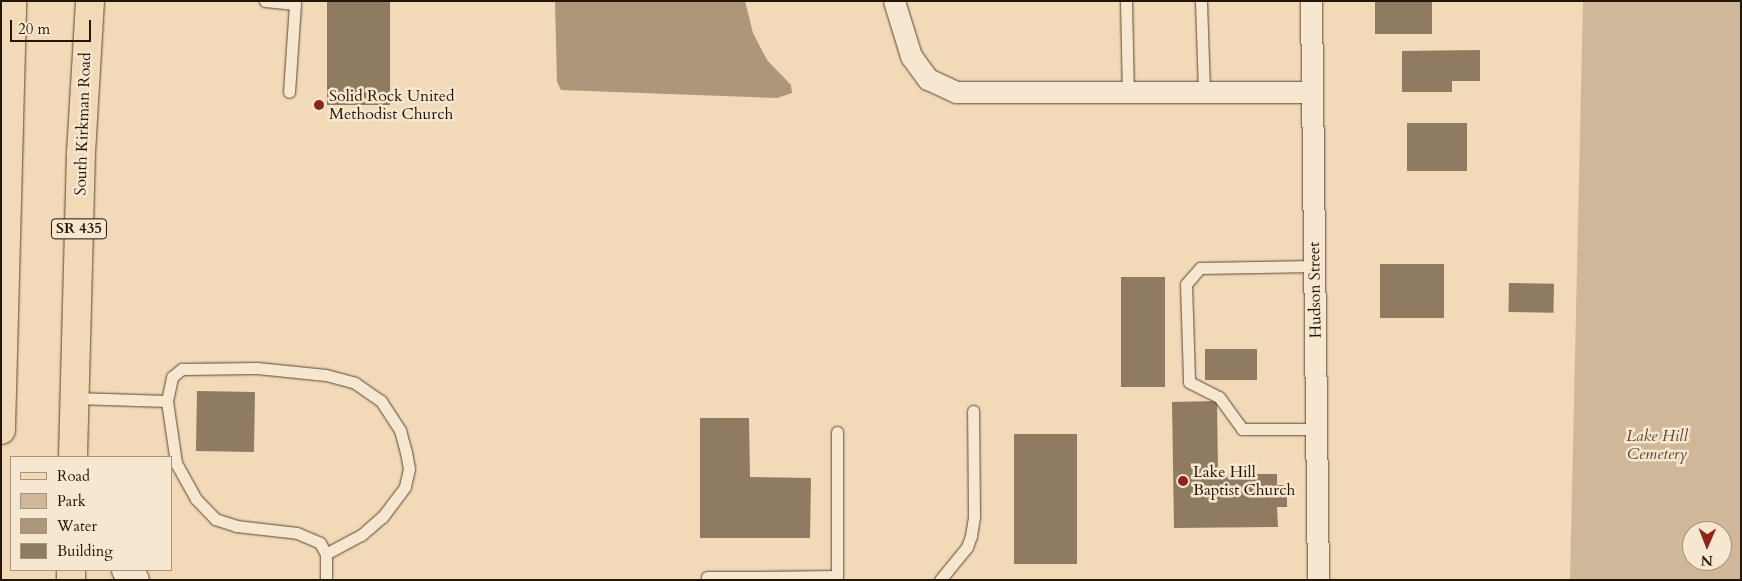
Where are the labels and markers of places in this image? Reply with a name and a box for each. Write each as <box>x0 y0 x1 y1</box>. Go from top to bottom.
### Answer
place label: Solid Rock United Methodist Church <box>329 86 454 124</box>
marker: Solid Rock United Methodist Church <box>313 99 325 111</box>
place label: Lake Hill Baptist Church <box>1193 462 1295 500</box>
marker: Lake Hill Baptist Church <box>1177 475 1189 487</box>

